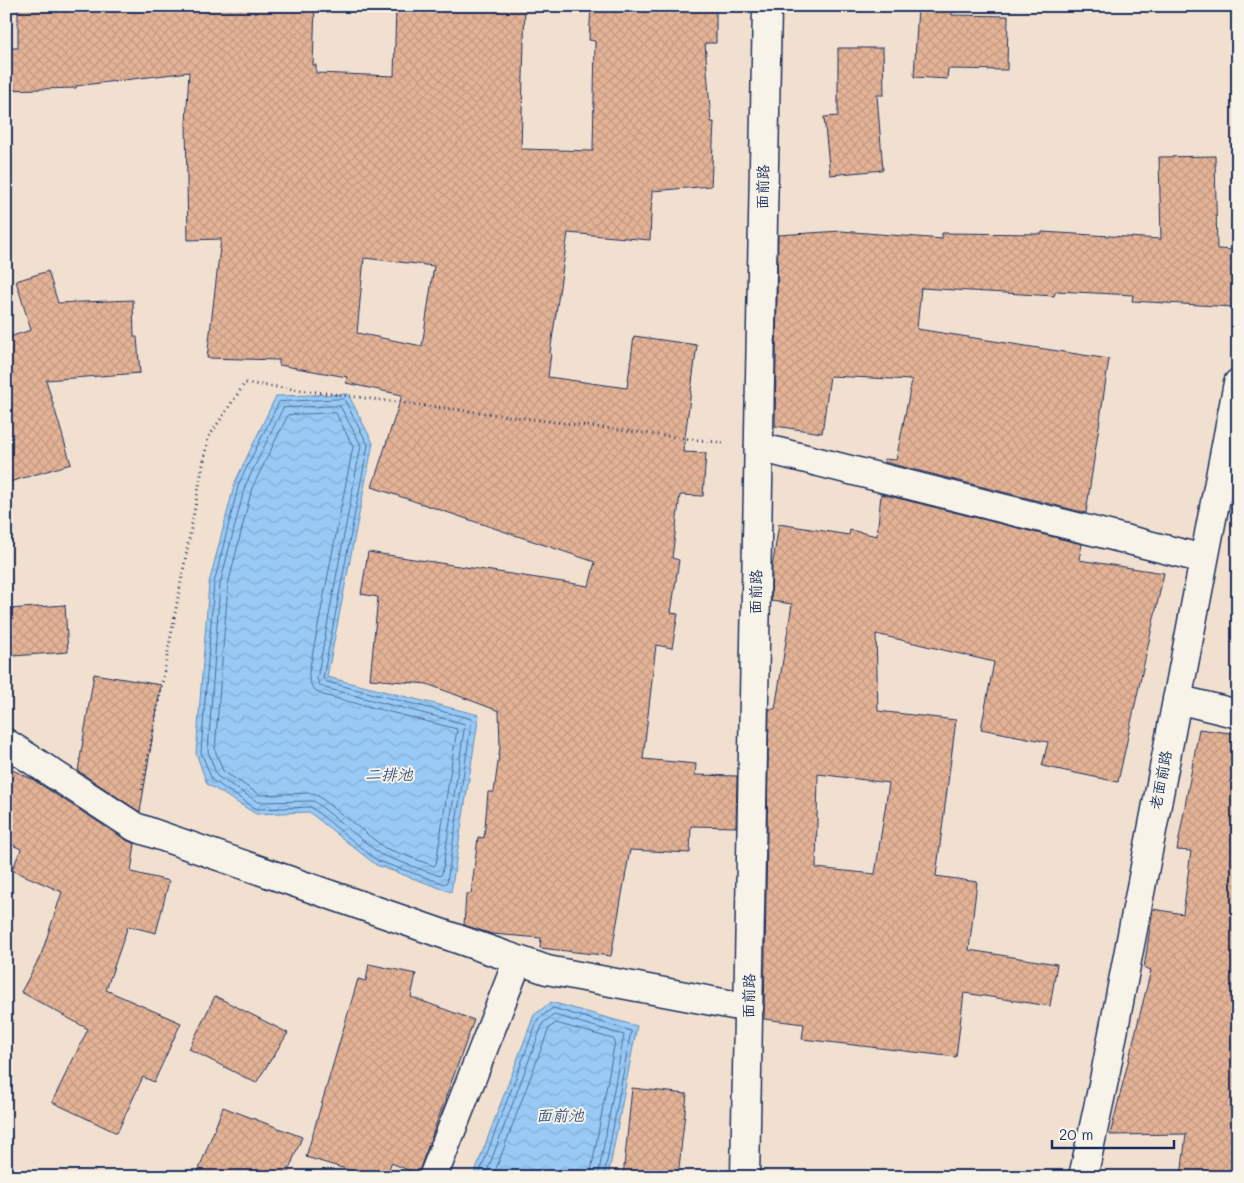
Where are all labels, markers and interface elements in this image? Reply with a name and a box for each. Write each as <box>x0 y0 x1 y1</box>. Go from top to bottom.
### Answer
street label: 面前路 <box>752 164 772 210</box>
street label: 面前路 <box>745 569 765 615</box>
street label: 老面前路 <box>1144 748 1176 811</box>
water label: 二排池 <box>365 763 414 784</box>
street label: 面前路 <box>738 973 758 1019</box>
water label: 面前池 <box>536 1104 585 1125</box>
scale bar <box>1052 1118 1174 1150</box>
text: 20 m <box>1059 1124 1093 1144</box>

